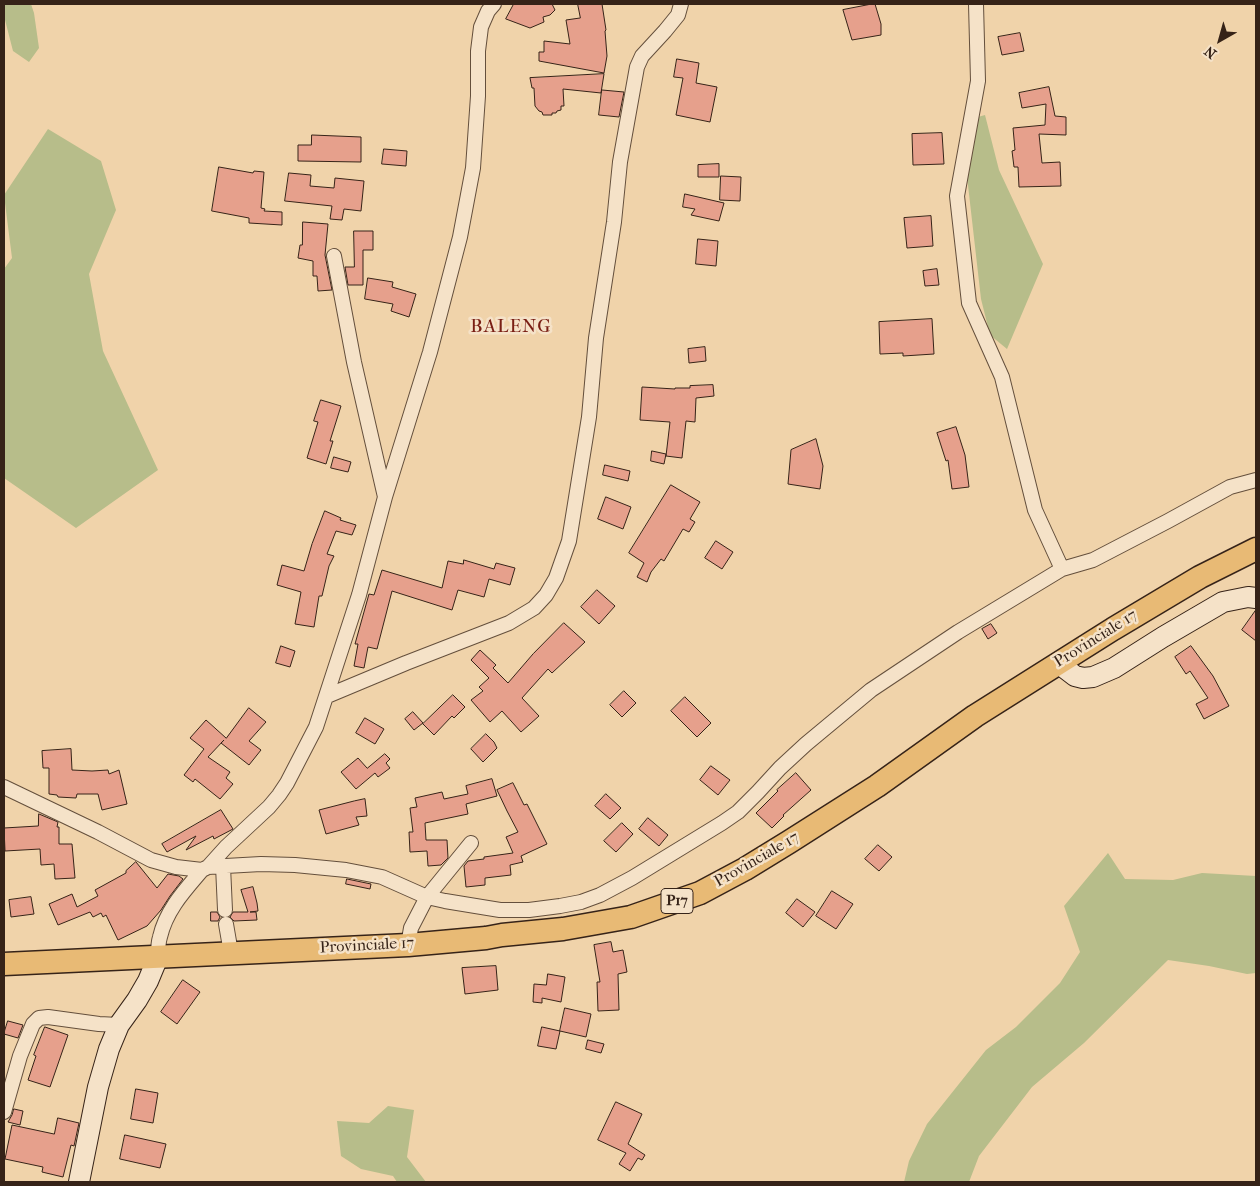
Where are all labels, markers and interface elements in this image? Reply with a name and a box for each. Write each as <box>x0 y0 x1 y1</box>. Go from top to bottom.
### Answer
north arrow <box>1195 15 1245 65</box>
text: N <box>1201 42 1220 62</box>
district label: BALENG <box>470 316 552 338</box>
street label: Provinciale 17 <box>1051 606 1141 672</box>
street label: Provinciale 17 <box>711 828 803 892</box>
road number: P17 <box>661 888 693 914</box>
street label: Provinciale 17 <box>319 934 415 958</box>

